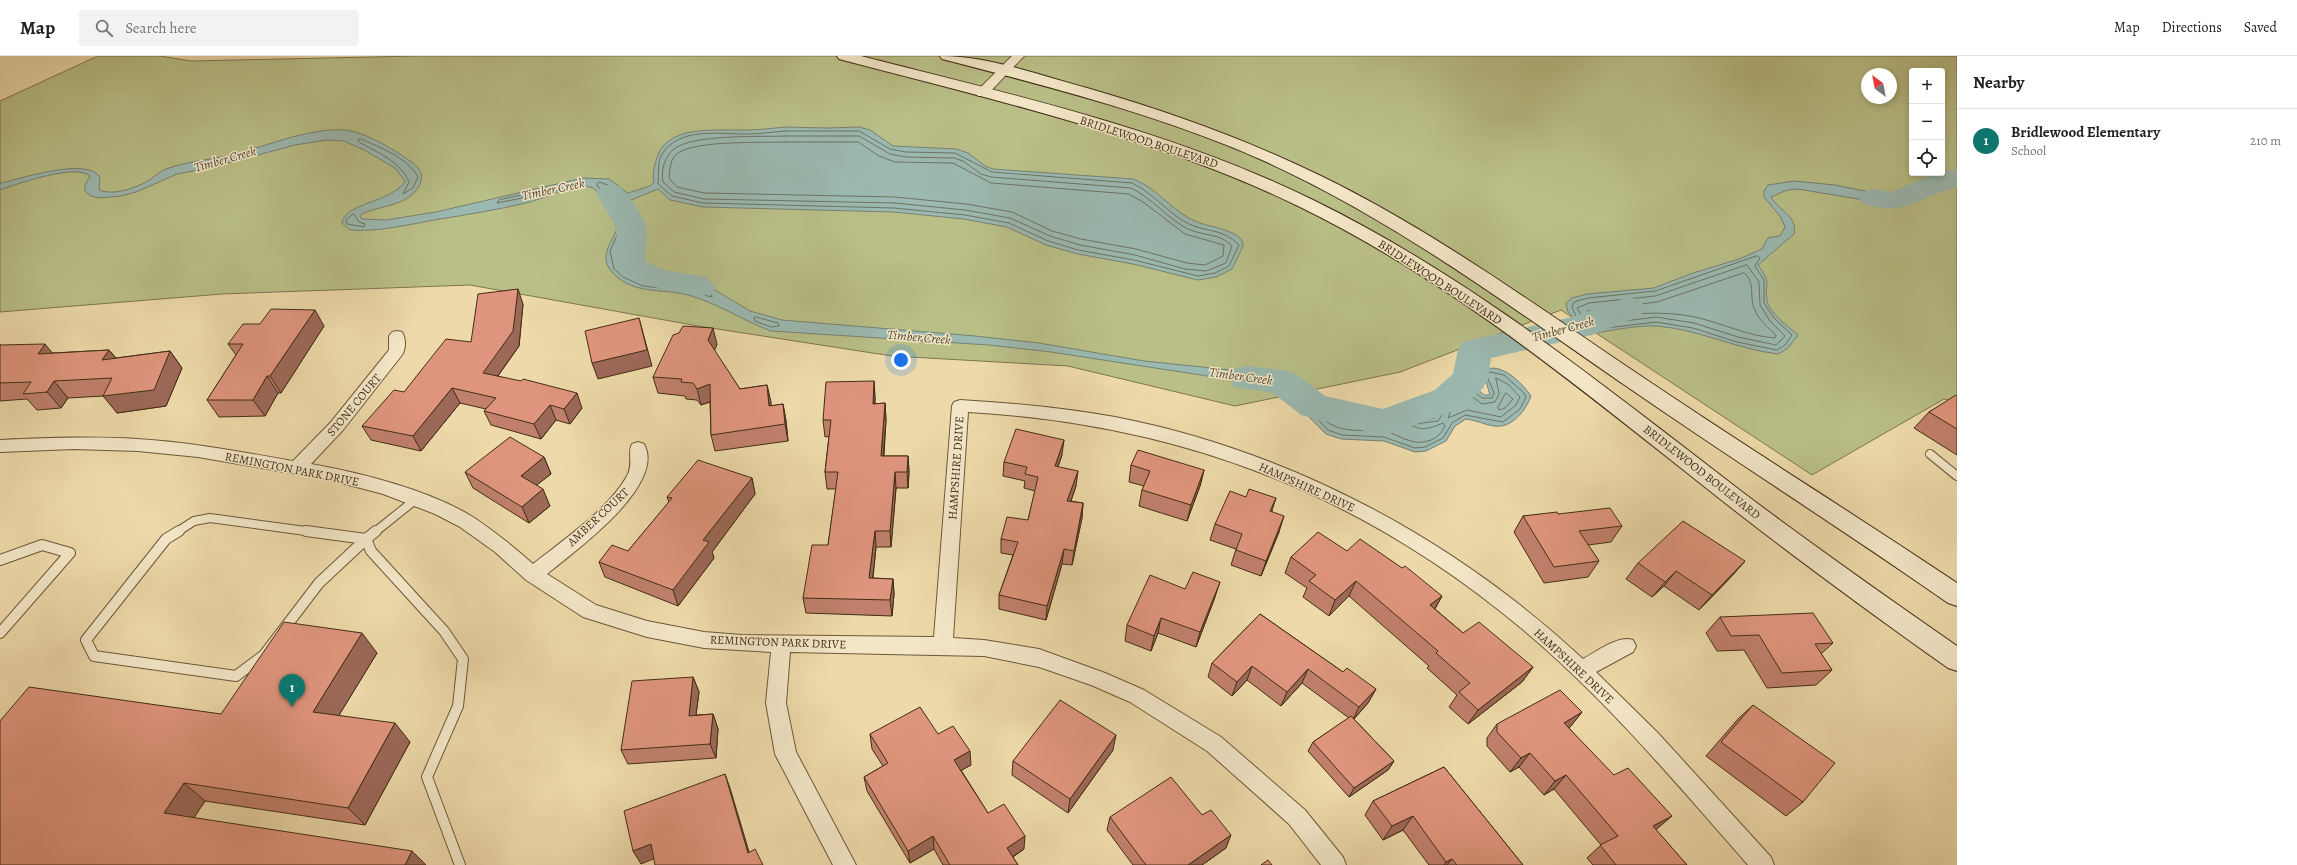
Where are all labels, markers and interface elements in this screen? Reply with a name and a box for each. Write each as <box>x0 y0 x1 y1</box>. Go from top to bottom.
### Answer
search box <box>79 10 359 46</box>
text: Map <box>20 15 55 41</box>
icon: search <box>93 17 115 39</box>
text: Search here <box>125 18 197 38</box>
text: Map <box>2114 18 2140 37</box>
text: Directions <box>2162 18 2222 37</box>
text: Saved <box>2244 18 2277 37</box>
north arrow <box>1861 68 1897 104</box>
map controls <box>1909 68 1945 176</box>
button: + <box>1909 68 1945 104</box>
text: Nearby <box>1973 71 2024 94</box>
button: − <box>1909 104 1945 140</box>
street label: BRIDLEWOOD BOULEVARD <box>1078 112 1220 172</box>
text: Bridlewood Elementary <box>2011 122 2160 142</box>
text: 1 <box>1984 132 1988 149</box>
text: 210 m <box>2250 132 2281 149</box>
button: locate <box>1909 140 1945 176</box>
water label: Timber Creek <box>192 142 258 176</box>
text: School <box>2011 142 2046 159</box>
water label: Timber Creek <box>520 174 586 204</box>
street label: BRIDLEWOOD BOULEVARD <box>1375 236 1505 328</box>
water label: Timber Creek <box>1530 312 1596 345</box>
water label: Timber Creek <box>887 326 952 348</box>
your location <box>891 350 911 370</box>
water label: Timber Creek <box>1208 363 1274 389</box>
street label: STONE COURT <box>323 370 385 440</box>
street label: HAMPSHIRE DRIVE <box>944 416 968 520</box>
street label: BRIDLEWOOD BOULEVARD <box>1640 421 1764 523</box>
street label: REMINGTON PARK DRIVE <box>224 448 360 490</box>
street label: HAMPSHIRE DRIVE <box>1256 459 1358 515</box>
street label: AMBER COURT <box>563 484 633 550</box>
street label: HAMPSHIRE DRIVE <box>1531 625 1617 707</box>
street label: REMINGTON PARK DRIVE <box>710 632 846 652</box>
pin: 1 <box>279 674 305 707</box>

